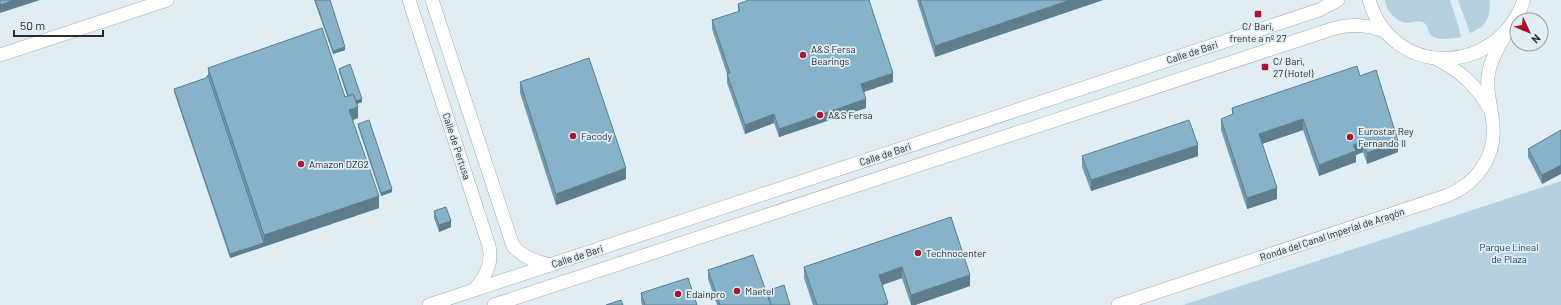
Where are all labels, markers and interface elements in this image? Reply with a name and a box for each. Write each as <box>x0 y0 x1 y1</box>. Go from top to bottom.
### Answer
marker: C/ Bari, frente a nº 27 <box>1253 9 1263 19</box>
scale bar <box>14 12 103 38</box>
north arrow <box>1509 12 1549 52</box>
text: 50 m <box>20 18 45 32</box>
place label: C/ Bari, frente a nº 27 <box>1230 20 1287 44</box>
text: N <box>1529 32 1544 46</box>
street label: Calle de Bari <box>1165 38 1219 66</box>
place label: A&S Fersa Bearings <box>811 43 856 67</box>
marker: A&S Fersa Bearings <box>798 50 808 60</box>
place label: C/ Bari, 27 (Hotel) <box>1273 55 1314 79</box>
marker: C/ Bari, 27 (Hotel) <box>1260 62 1270 72</box>
place label: A&S Fersa <box>828 109 873 121</box>
marker: A&S Fersa <box>815 110 825 120</box>
street label: Calle de Pertusa <box>441 111 473 181</box>
place label: Eurostar Rey Fernando II <box>1358 125 1414 149</box>
place label: Facody <box>581 130 613 142</box>
marker: Facody <box>568 131 578 141</box>
marker: Eurostar Rey Fernando II <box>1345 132 1355 142</box>
street label: Calle de Bari <box>858 140 912 168</box>
place label: Amazon DZG2 <box>309 158 369 170</box>
marker: Amazon DZG2 <box>296 159 306 169</box>
street label: Ronda del Canal Imperial de Aragón <box>1258 205 1406 263</box>
park label: Parque Lineal de Plaza <box>1480 241 1538 265</box>
street label: Calle de Bari <box>550 242 604 270</box>
place label: Technocenter <box>926 247 986 259</box>
marker: Technocenter <box>913 248 923 258</box>
place label: Maetel <box>745 285 774 297</box>
marker: Maetel <box>732 286 742 296</box>
place label: Edainpro <box>686 288 725 300</box>
marker: Edainpro <box>673 289 683 299</box>

